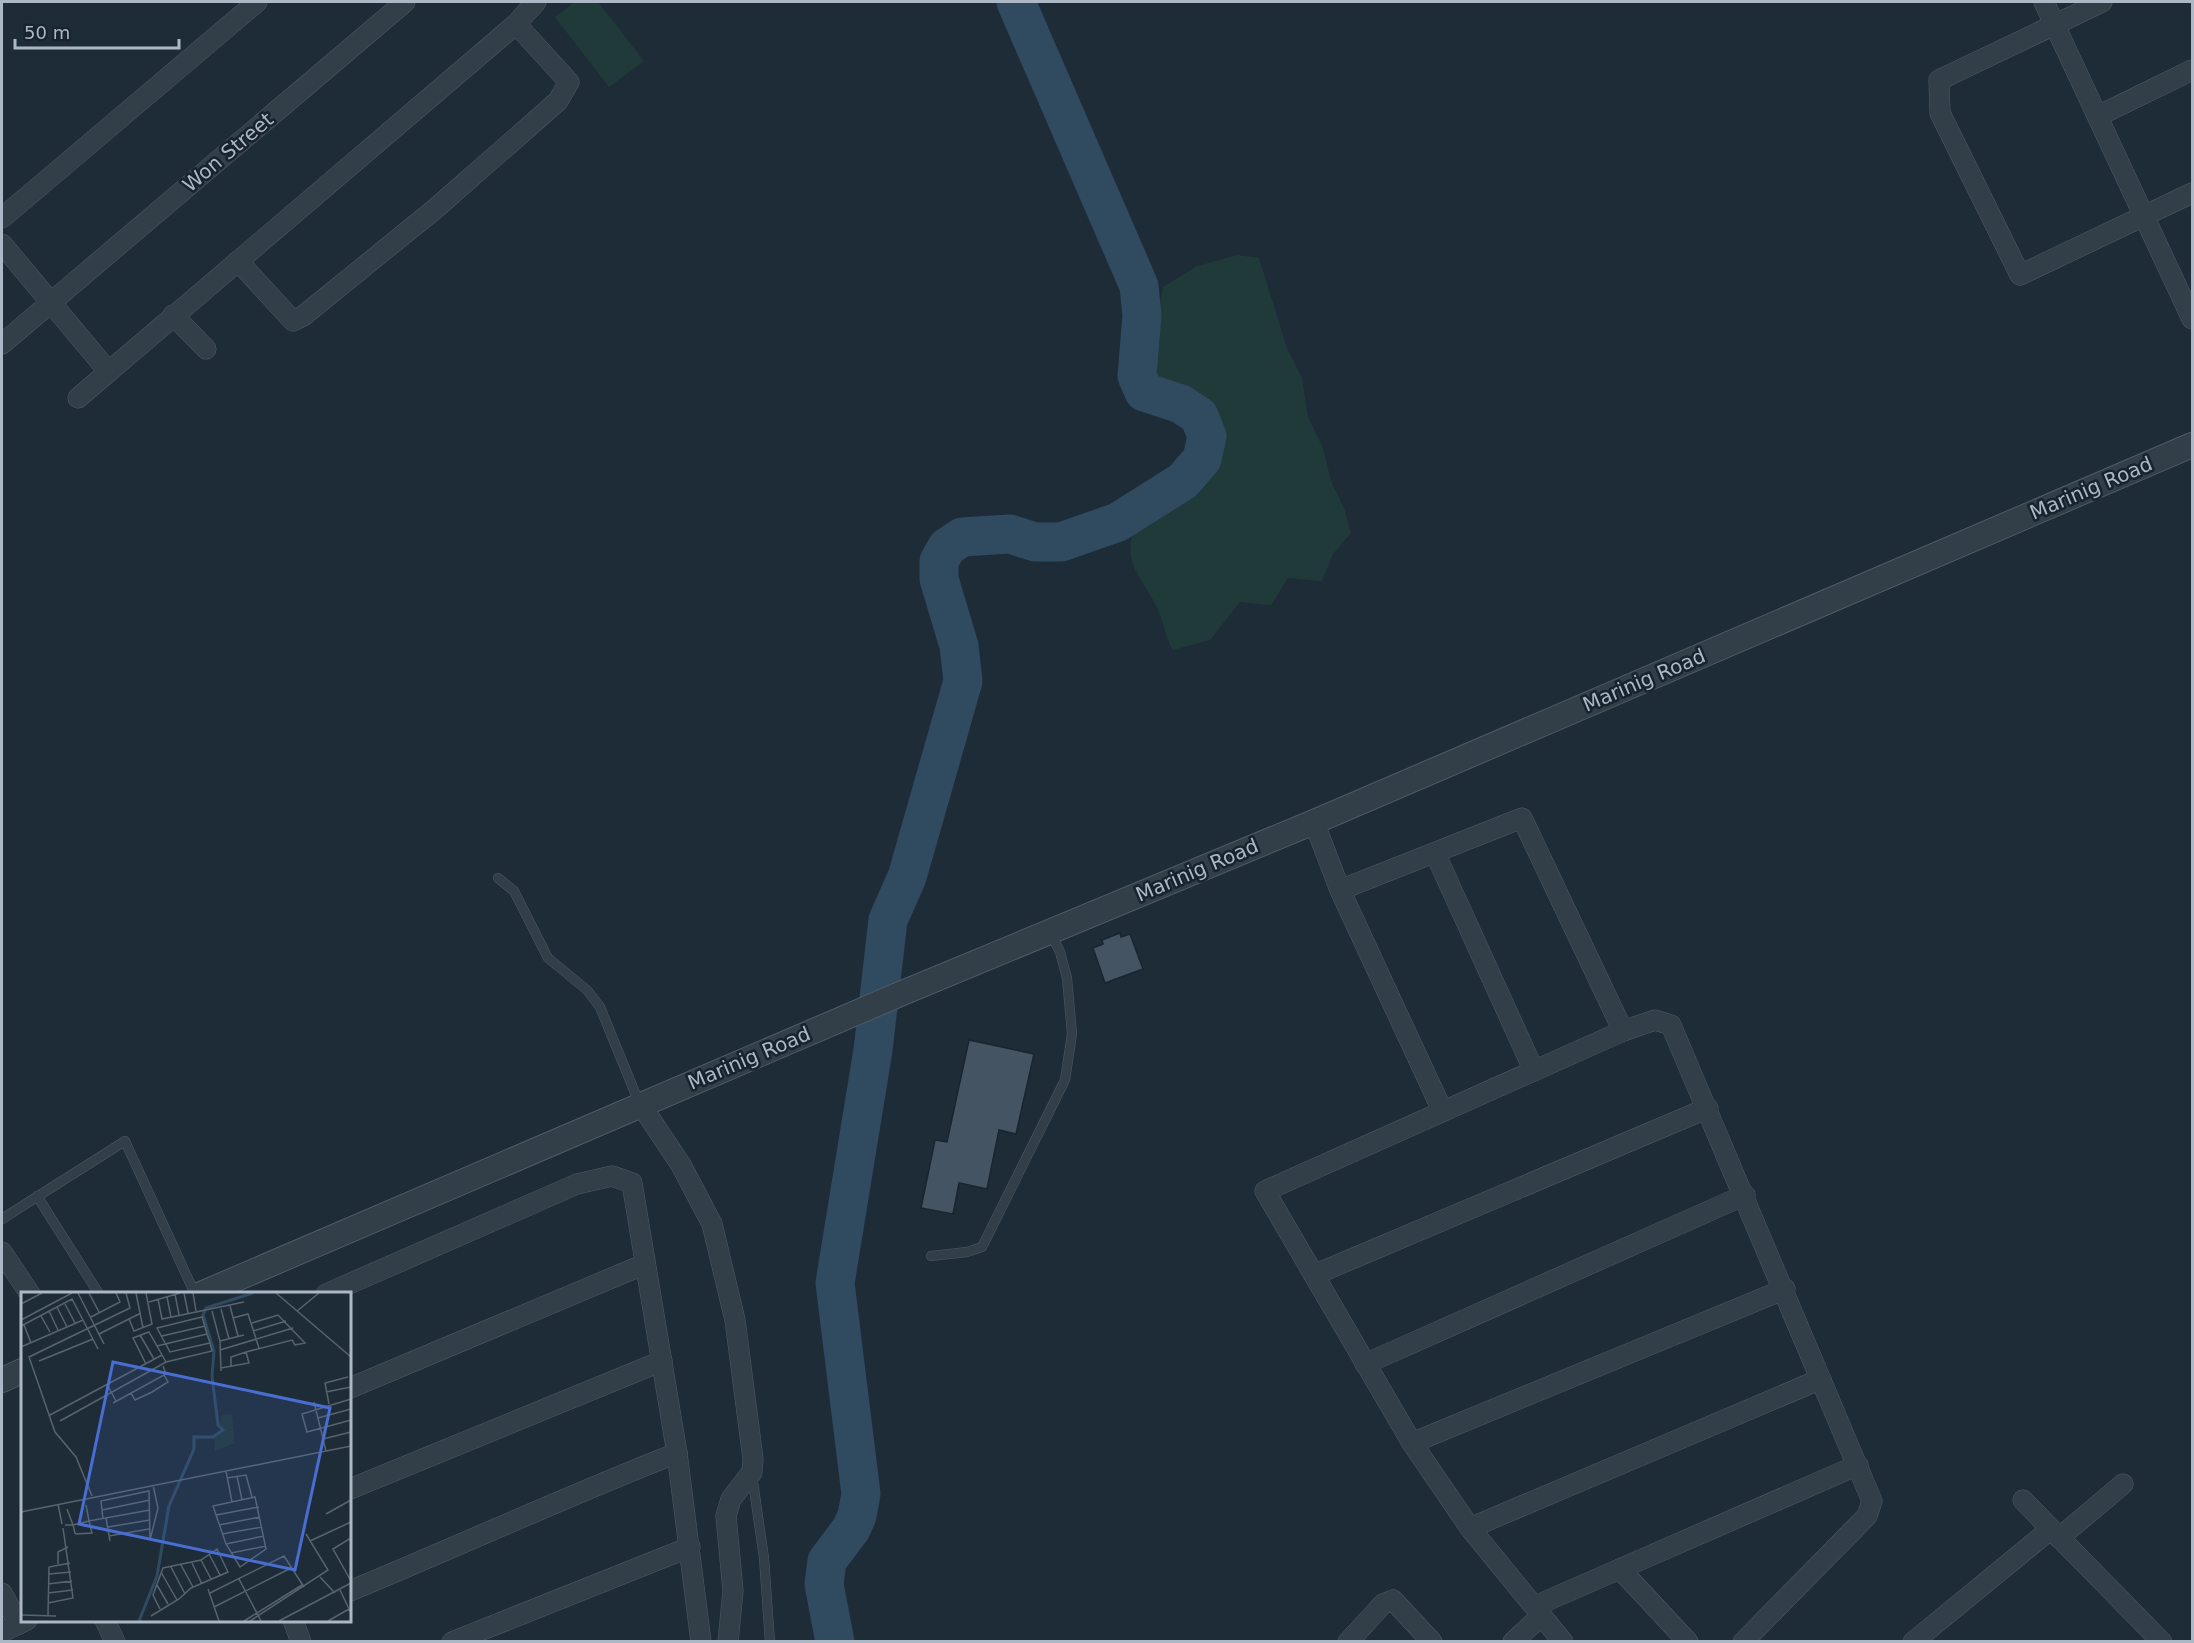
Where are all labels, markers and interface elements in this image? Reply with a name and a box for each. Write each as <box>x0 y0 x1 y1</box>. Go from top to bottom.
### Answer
scale bar <box>15 12 178 50</box>
text: 50 m <box>24 22 70 43</box>
street label: Won Street <box>178 107 278 197</box>
street label: Marinig Road <box>2026 451 2156 525</box>
street label: Marinig Road <box>1579 643 1709 717</box>
street label: Marinig Road <box>1132 833 1262 907</box>
street label: Marinig Road <box>684 1021 814 1095</box>
inset map <box>21 1292 351 1622</box>

